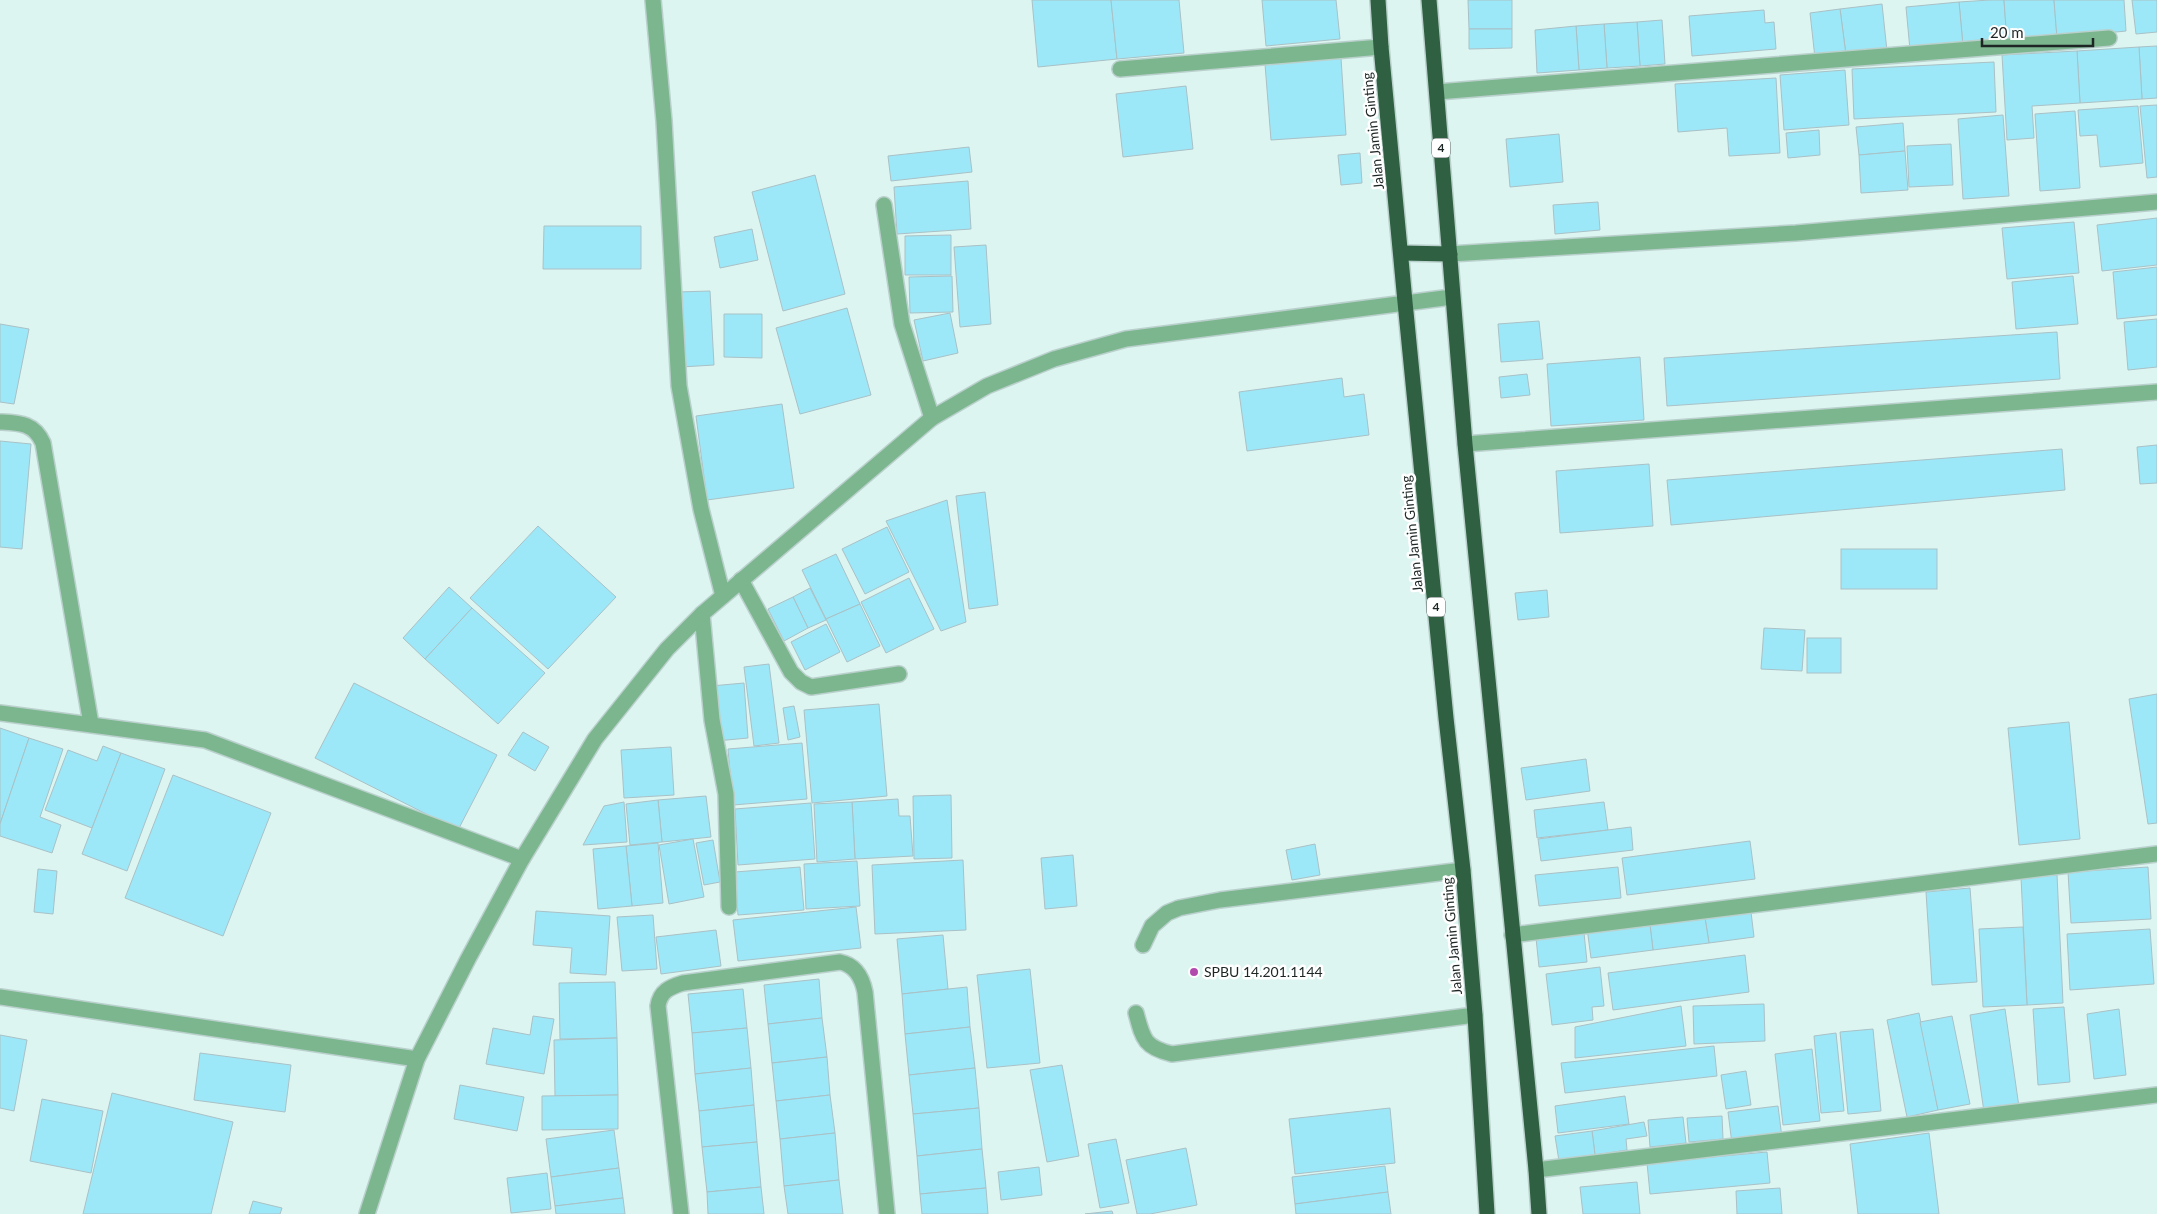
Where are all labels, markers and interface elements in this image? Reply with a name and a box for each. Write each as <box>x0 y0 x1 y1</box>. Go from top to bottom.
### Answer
scale bar <box>1982 15 2093 47</box>
text: 20 m <box>1990 23 2024 41</box>
street label: Jalan Jamin Ginting <box>1358 72 1387 190</box>
road number: 4 <box>1432 138 1450 158</box>
street label: Jalan Jamin Ginting <box>1397 475 1426 593</box>
road number: 4 <box>1427 598 1445 616</box>
street label: Jalan Jamin Ginting <box>1438 877 1465 995</box>
place label: SPBU 14.201.1144 <box>1204 963 1323 980</box>
marker: SPBU 14.201.1144 <box>1188 966 1200 978</box>

